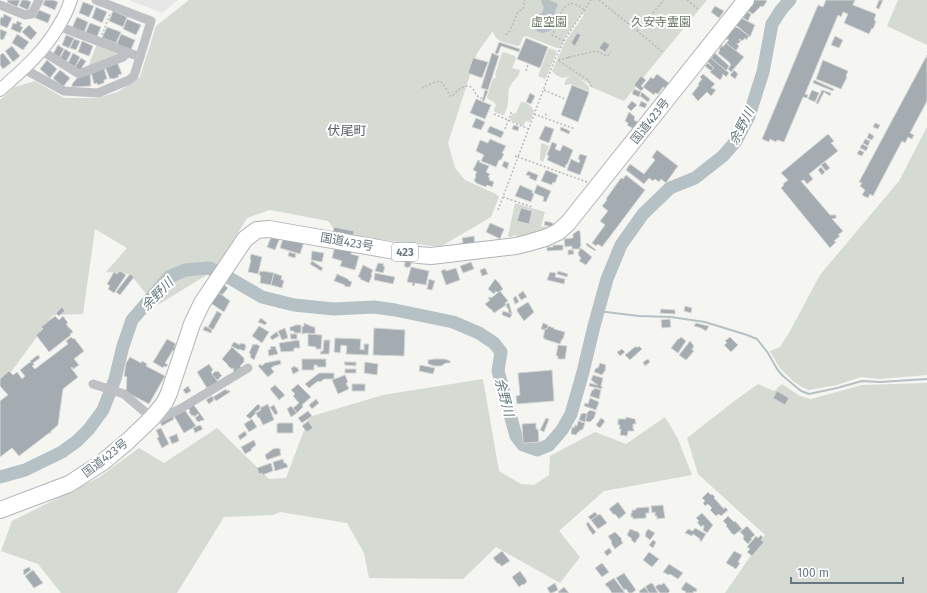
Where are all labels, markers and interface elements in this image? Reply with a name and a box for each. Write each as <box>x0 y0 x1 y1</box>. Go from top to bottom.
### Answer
park label: 虚空園 <box>531 15 567 29</box>
park label: 久安寺霊園 <box>631 15 691 29</box>
street label: 国道423号 <box>628 95 672 147</box>
water label: 余野川 <box>726 104 758 147</box>
district label: 伏尾町 <box>327 123 367 138</box>
street label: 国道423号 <box>319 230 375 254</box>
road number: 423 <box>392 243 418 261</box>
water label: 余野川 <box>138 274 178 314</box>
water label: 余野川 <box>492 376 517 420</box>
street label: 国道423号 <box>79 436 131 480</box>
scale bar <box>791 559 903 585</box>
text: 100 m <box>797 566 829 580</box>

